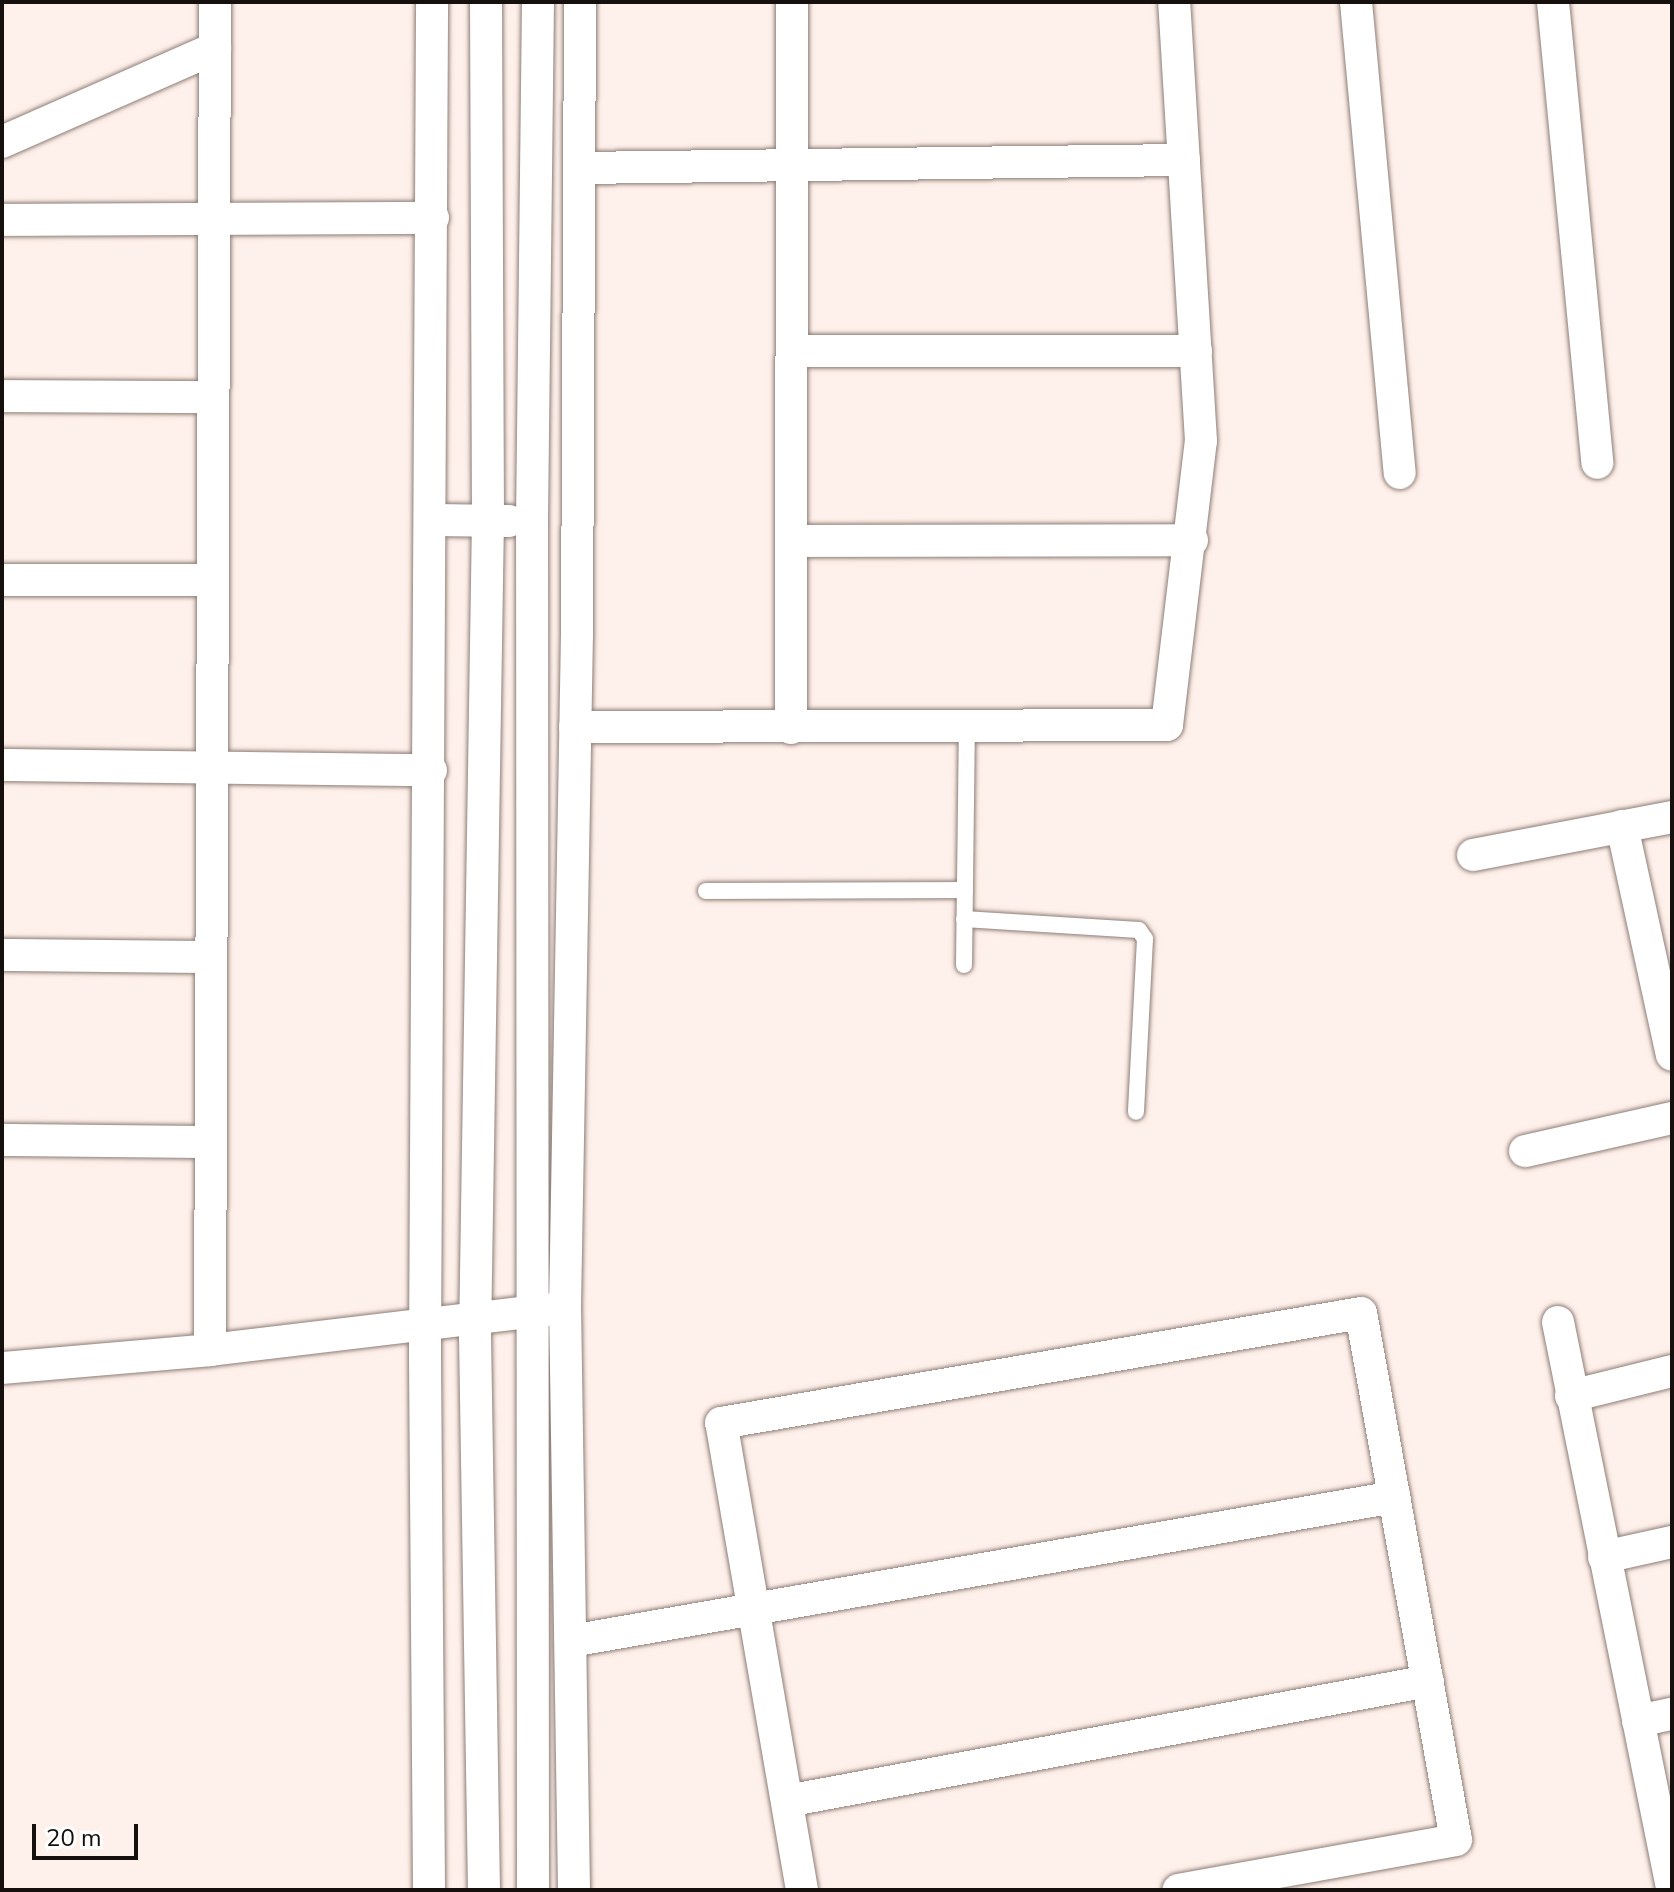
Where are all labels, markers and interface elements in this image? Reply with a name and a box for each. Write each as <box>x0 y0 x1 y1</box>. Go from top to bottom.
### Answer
scale bar <box>36 1808 142 1858</box>
text: 20 m <box>46 1822 102 1854</box>

